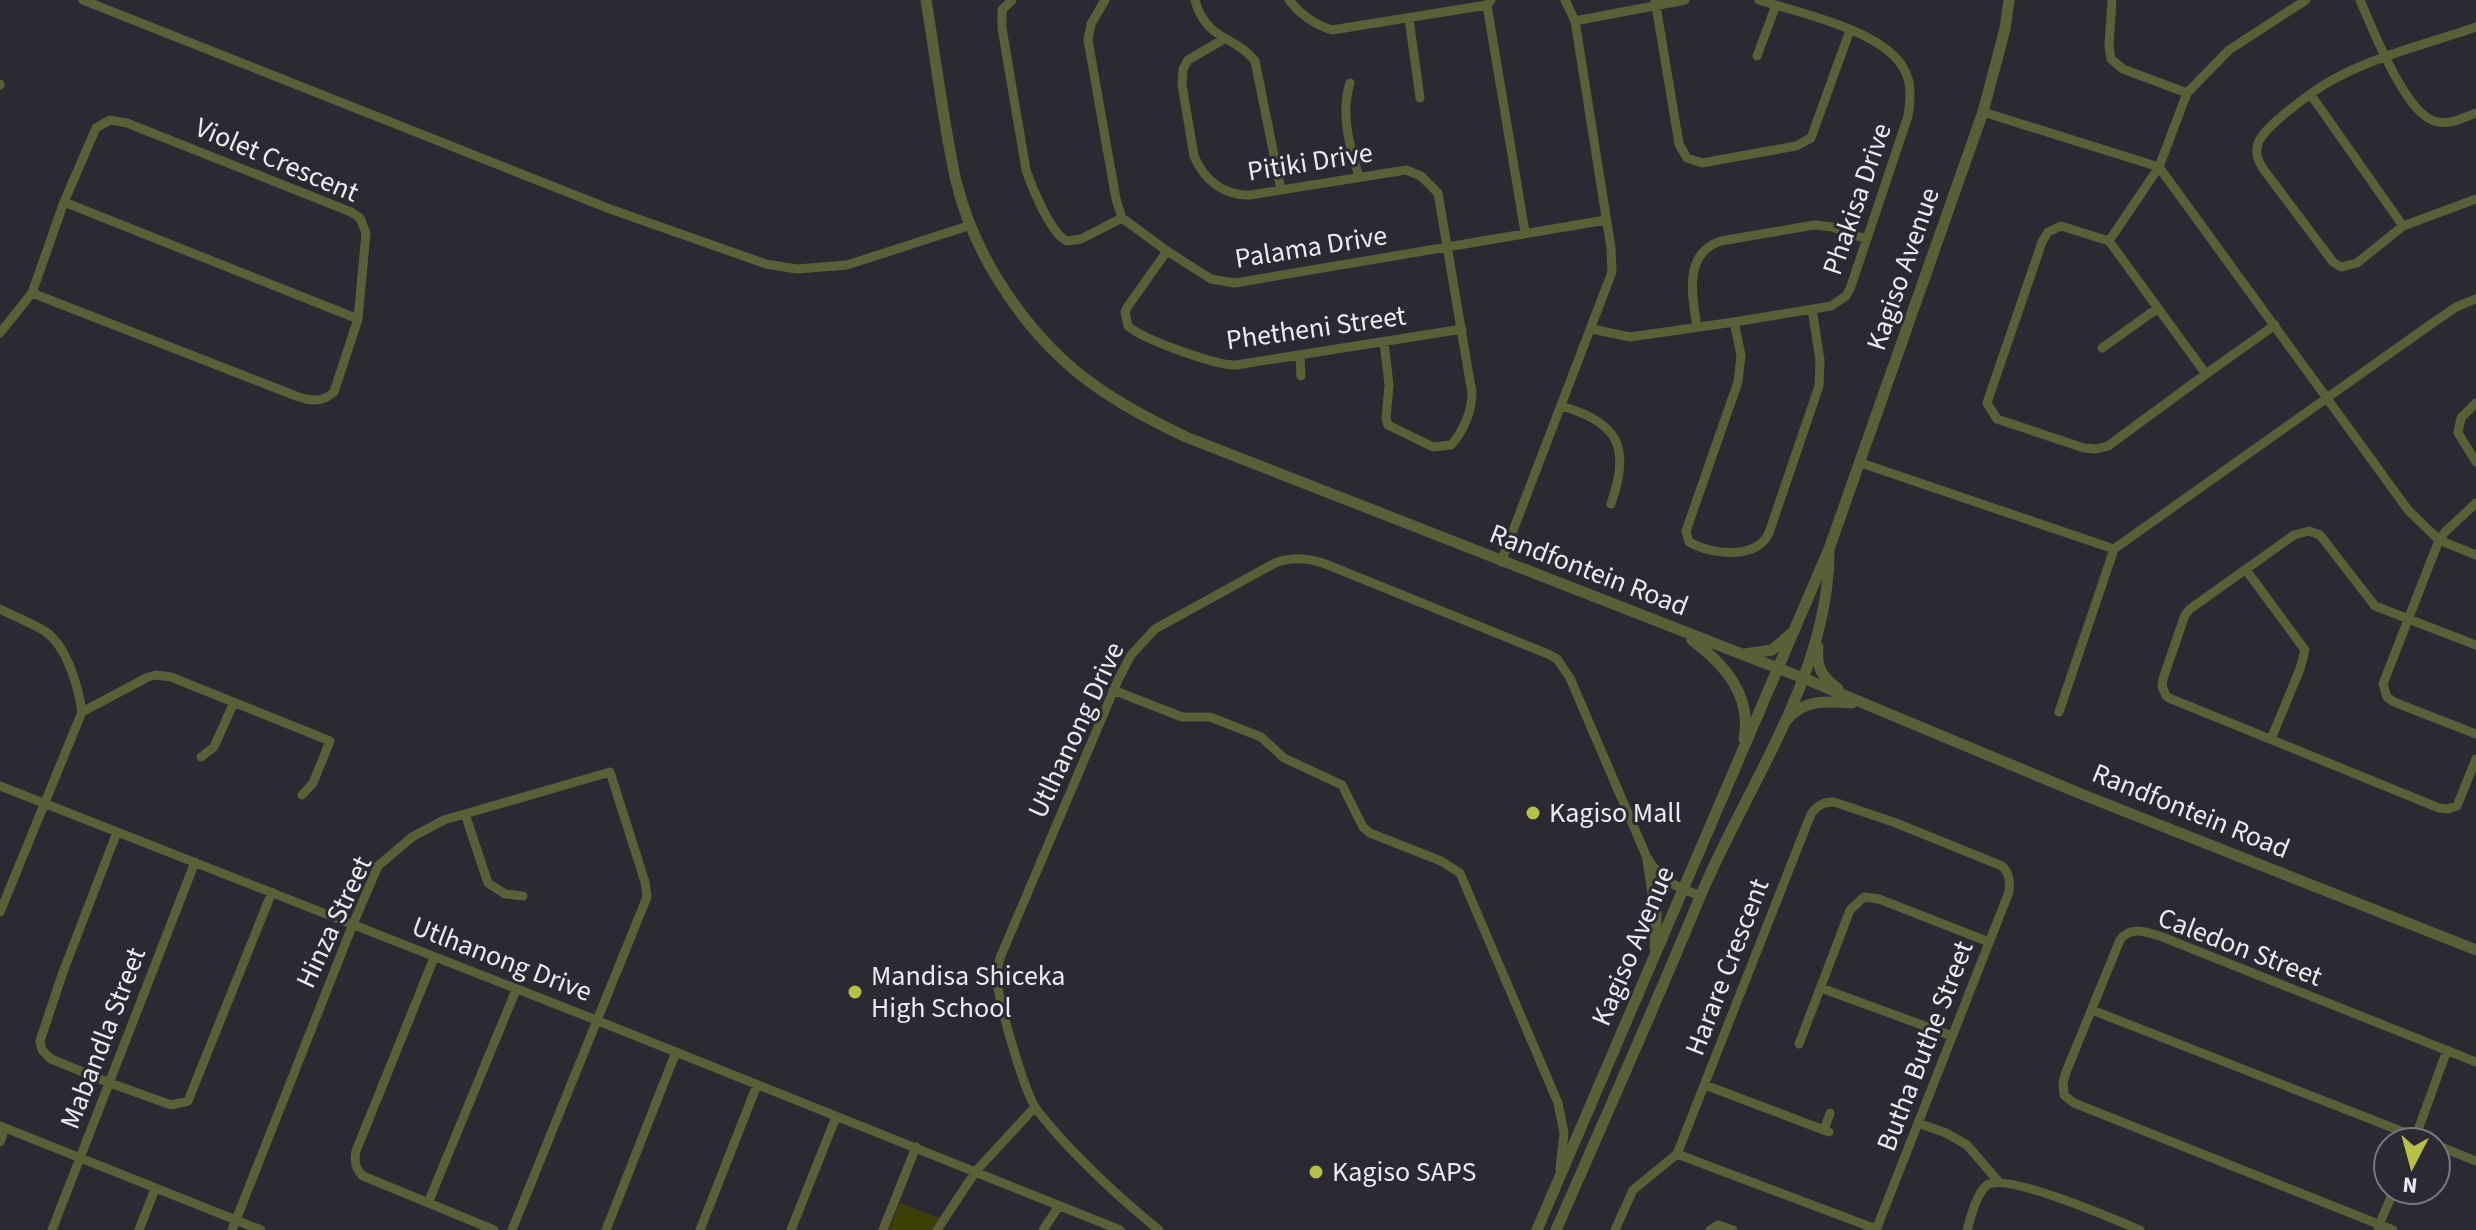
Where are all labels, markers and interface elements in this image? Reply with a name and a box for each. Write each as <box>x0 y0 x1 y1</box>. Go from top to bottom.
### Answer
street label: Violet Crescent <box>189 108 365 213</box>
street label: Phakisa Drive <box>1812 118 1902 280</box>
street label: Pitiki Drive <box>1245 132 1375 192</box>
street label: Kagiso Avenue <box>1856 182 1950 356</box>
street label: Palama Drive <box>1232 215 1390 279</box>
street label: Phetheni Street <box>1223 296 1409 360</box>
street label: Randfontein Road <box>1484 514 1694 626</box>
street label: Utlhanong Drive <box>1018 635 1134 825</box>
street label: Randfontein Road <box>2086 753 2296 869</box>
place label: Kagiso Mall <box>1549 793 1682 833</box>
marker: Kagiso Mall <box>1524 804 1542 822</box>
street label: Hinza Street <box>286 849 382 995</box>
street label: Kagiso Avenue <box>1581 860 1685 1032</box>
street label: Harare Crescent <box>1675 872 1779 1061</box>
street label: Caledon Street <box>2152 897 2328 997</box>
street label: Utlhanong Drive <box>406 906 598 1012</box>
street label: Butha Buthe Street <box>1867 935 1984 1157</box>
street label: Mabandla Street <box>50 941 156 1135</box>
place label: Mandisa Shiceka High School <box>871 956 1066 1028</box>
marker: Mandisa Shiceka High School <box>846 983 864 1001</box>
north arrow <box>2372 1126 2452 1206</box>
place label: Kagiso SAPS <box>1332 1152 1477 1192</box>
marker: Kagiso SAPS <box>1307 1163 1325 1181</box>
text: N <box>2401 1168 2419 1202</box>

